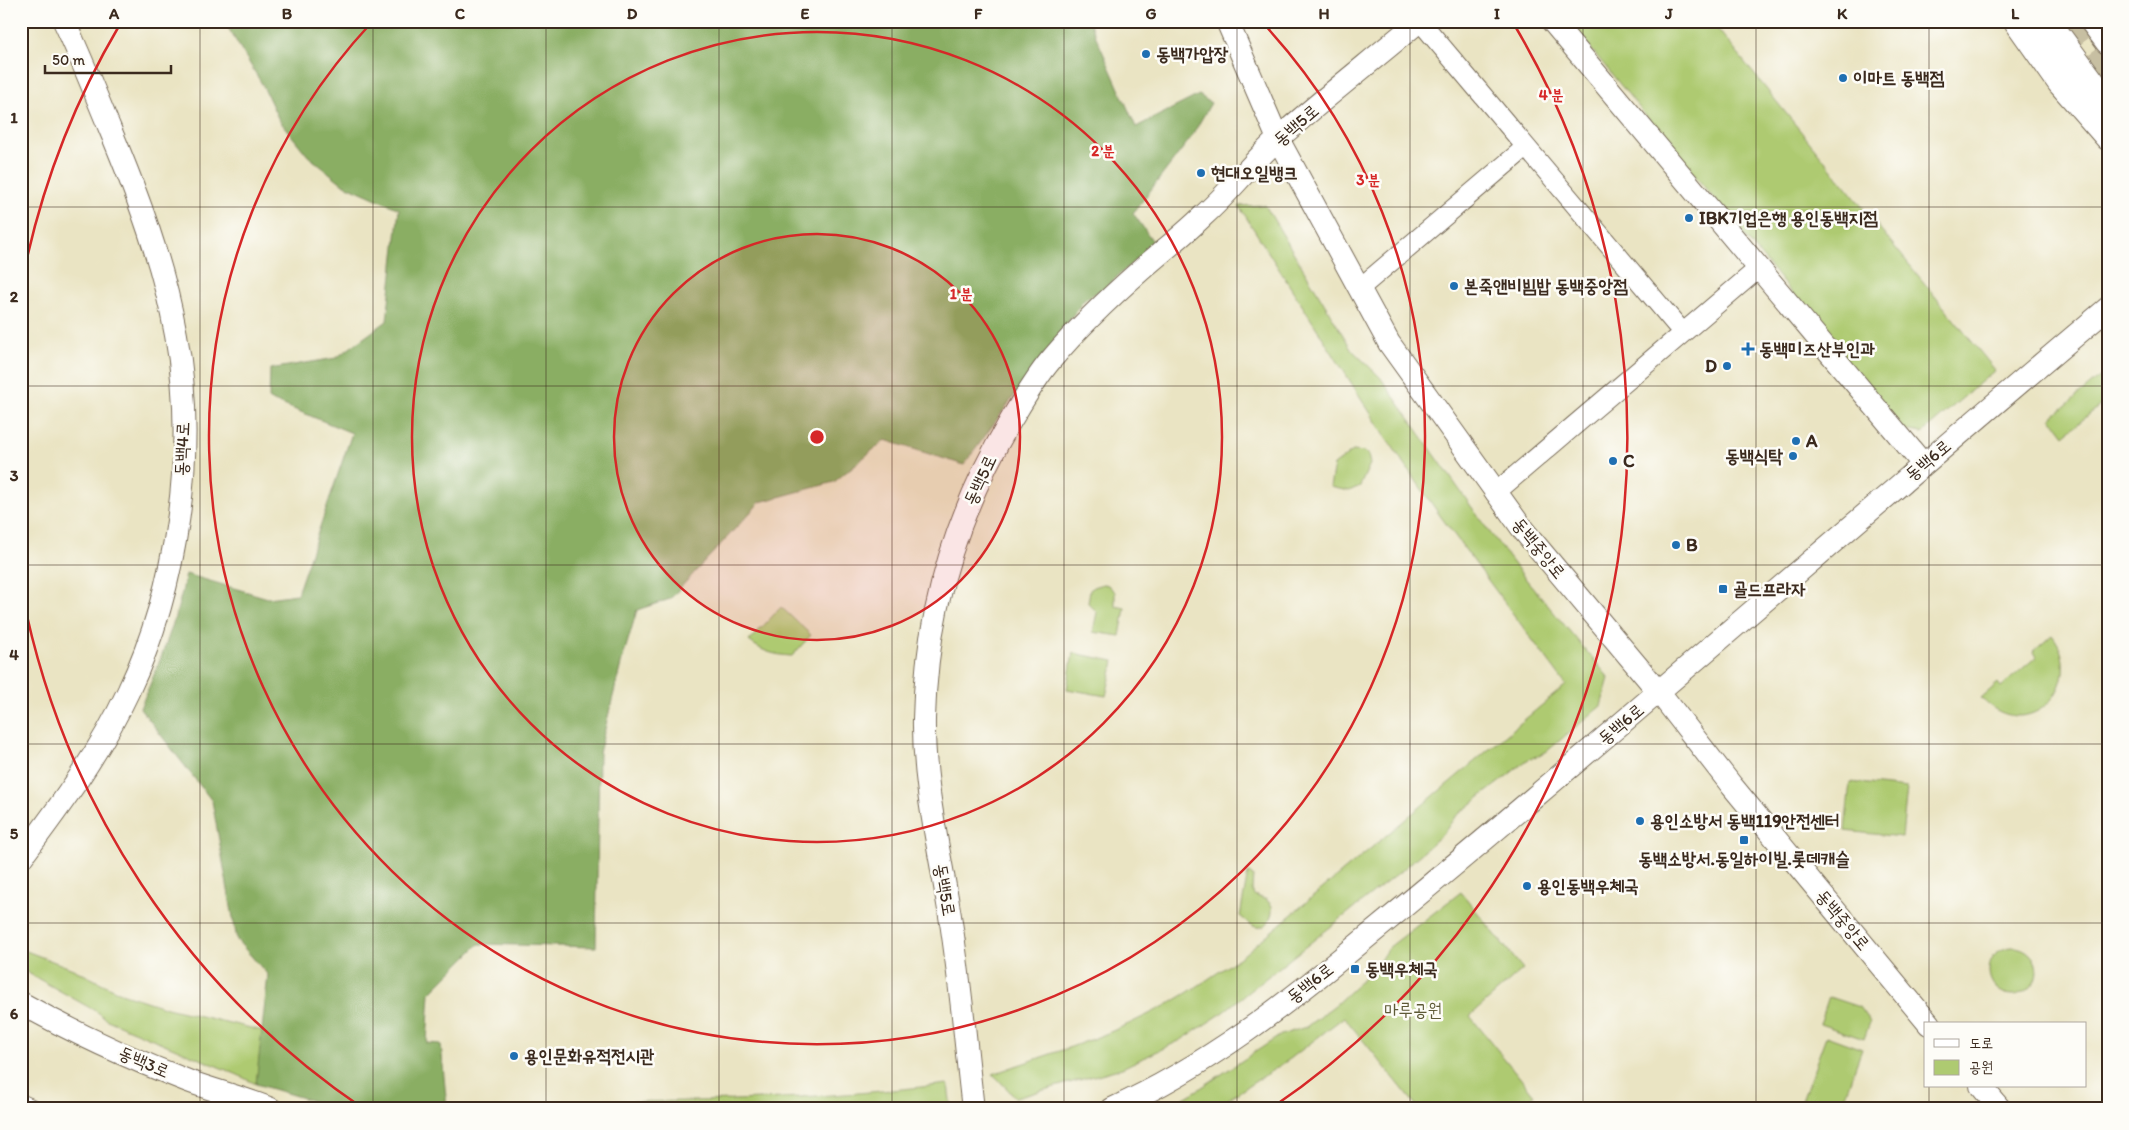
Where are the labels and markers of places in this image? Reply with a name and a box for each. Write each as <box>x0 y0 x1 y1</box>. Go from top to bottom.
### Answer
place label: 동백가압장 <box>1156 43 1229 65</box>
marker: 동백가압장 <box>1140 48 1152 60</box>
place label: 이마트 동백점 <box>1853 67 1944 89</box>
marker: 이마트 동백점 <box>1837 72 1849 84</box>
place label: 현대오일뱅크 <box>1211 162 1298 184</box>
marker: 현대오일뱅크 <box>1195 167 1207 179</box>
place label: IBK기업은행 용인동백지점 <box>1699 207 1878 229</box>
marker: IBK기업은행 용인동백지점 <box>1683 212 1695 224</box>
place label: 본죽앤비빔밥 동백중앙점 <box>1464 275 1628 297</box>
marker: 본죽앤비빔밥 동백중앙점 <box>1448 280 1460 292</box>
place label: 동백미즈산부인과 <box>1759 338 1875 360</box>
marker: 동백미즈산부인과 <box>1741 342 1755 356</box>
place label: D <box>1705 355 1717 377</box>
marker: D <box>1721 360 1733 372</box>
centre of rings <box>808 428 826 446</box>
place label: A <box>1805 430 1818 452</box>
marker: A <box>1790 435 1802 447</box>
place label: 동백식탁 <box>1725 445 1784 467</box>
place label: C <box>1623 450 1635 472</box>
marker: 동백식탁 <box>1787 450 1799 462</box>
marker: C <box>1607 455 1619 467</box>
place label: B <box>1686 534 1698 556</box>
marker: B <box>1670 539 1682 551</box>
place label: 골드프라자 <box>1733 578 1806 600</box>
marker: 골드프라자 <box>1717 583 1729 595</box>
place label: 용인소방서 동백119안전센터 <box>1650 810 1840 832</box>
marker: 용인소방서 동백119안전센터 <box>1634 815 1646 827</box>
marker: 동백소방서.동일하이빌.롯데캐슬 <box>1738 834 1750 846</box>
place label: 동백소방서.동일하이빌.롯데캐슬 <box>1638 848 1850 870</box>
place label: 용인동백우체국 <box>1537 875 1638 897</box>
marker: 용인동백우체국 <box>1521 880 1533 892</box>
place label: 동백우체국 <box>1365 958 1437 980</box>
marker: 동백우체국 <box>1349 963 1361 975</box>
place label: 용인문화유적전시관 <box>524 1045 655 1067</box>
marker: 용인문화유적전시관 <box>508 1050 520 1062</box>

